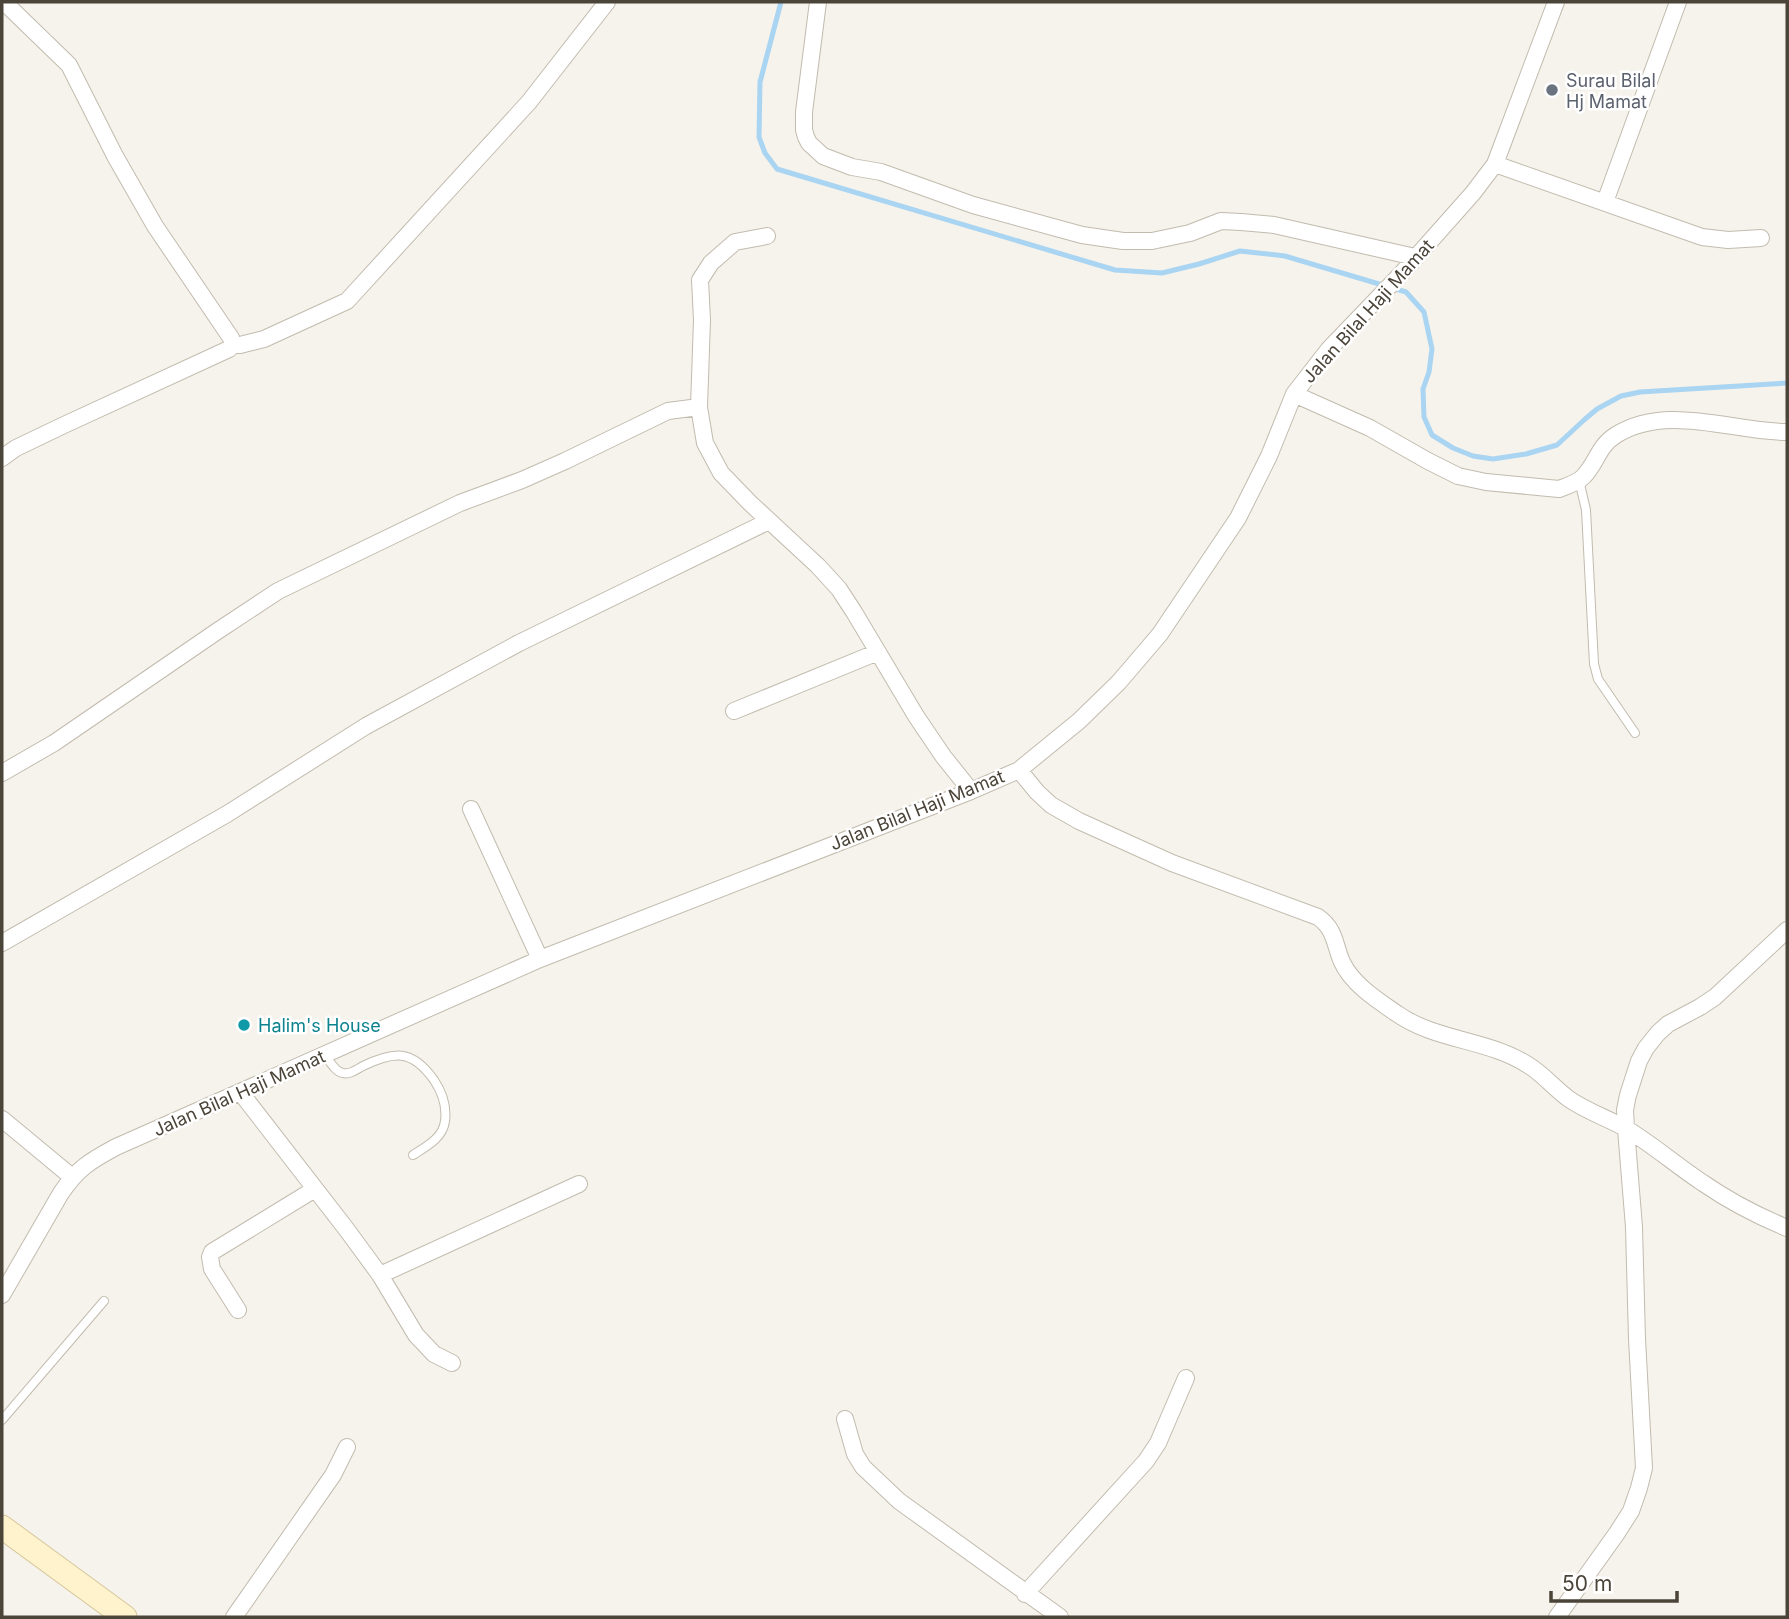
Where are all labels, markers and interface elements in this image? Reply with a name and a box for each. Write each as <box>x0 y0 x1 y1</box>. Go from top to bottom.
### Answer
place label: Surau Bilal Hj Mamat <box>1566 70 1656 112</box>
marker: Surau Bilal Hj Mamat <box>1544 82 1560 98</box>
street label: Jalan Bilal Haji Mamat <box>1298 235 1438 387</box>
street label: Jalan Bilal Haji Mamat <box>827 765 1007 855</box>
place label: Halim's House <box>258 1015 381 1036</box>
marker: Halim's House <box>236 1017 252 1033</box>
street label: Jalan Bilal Haji Mamat <box>150 1046 328 1140</box>
scale bar <box>1551 1560 1677 1604</box>
text: 50 m <box>1562 1571 1612 1596</box>

